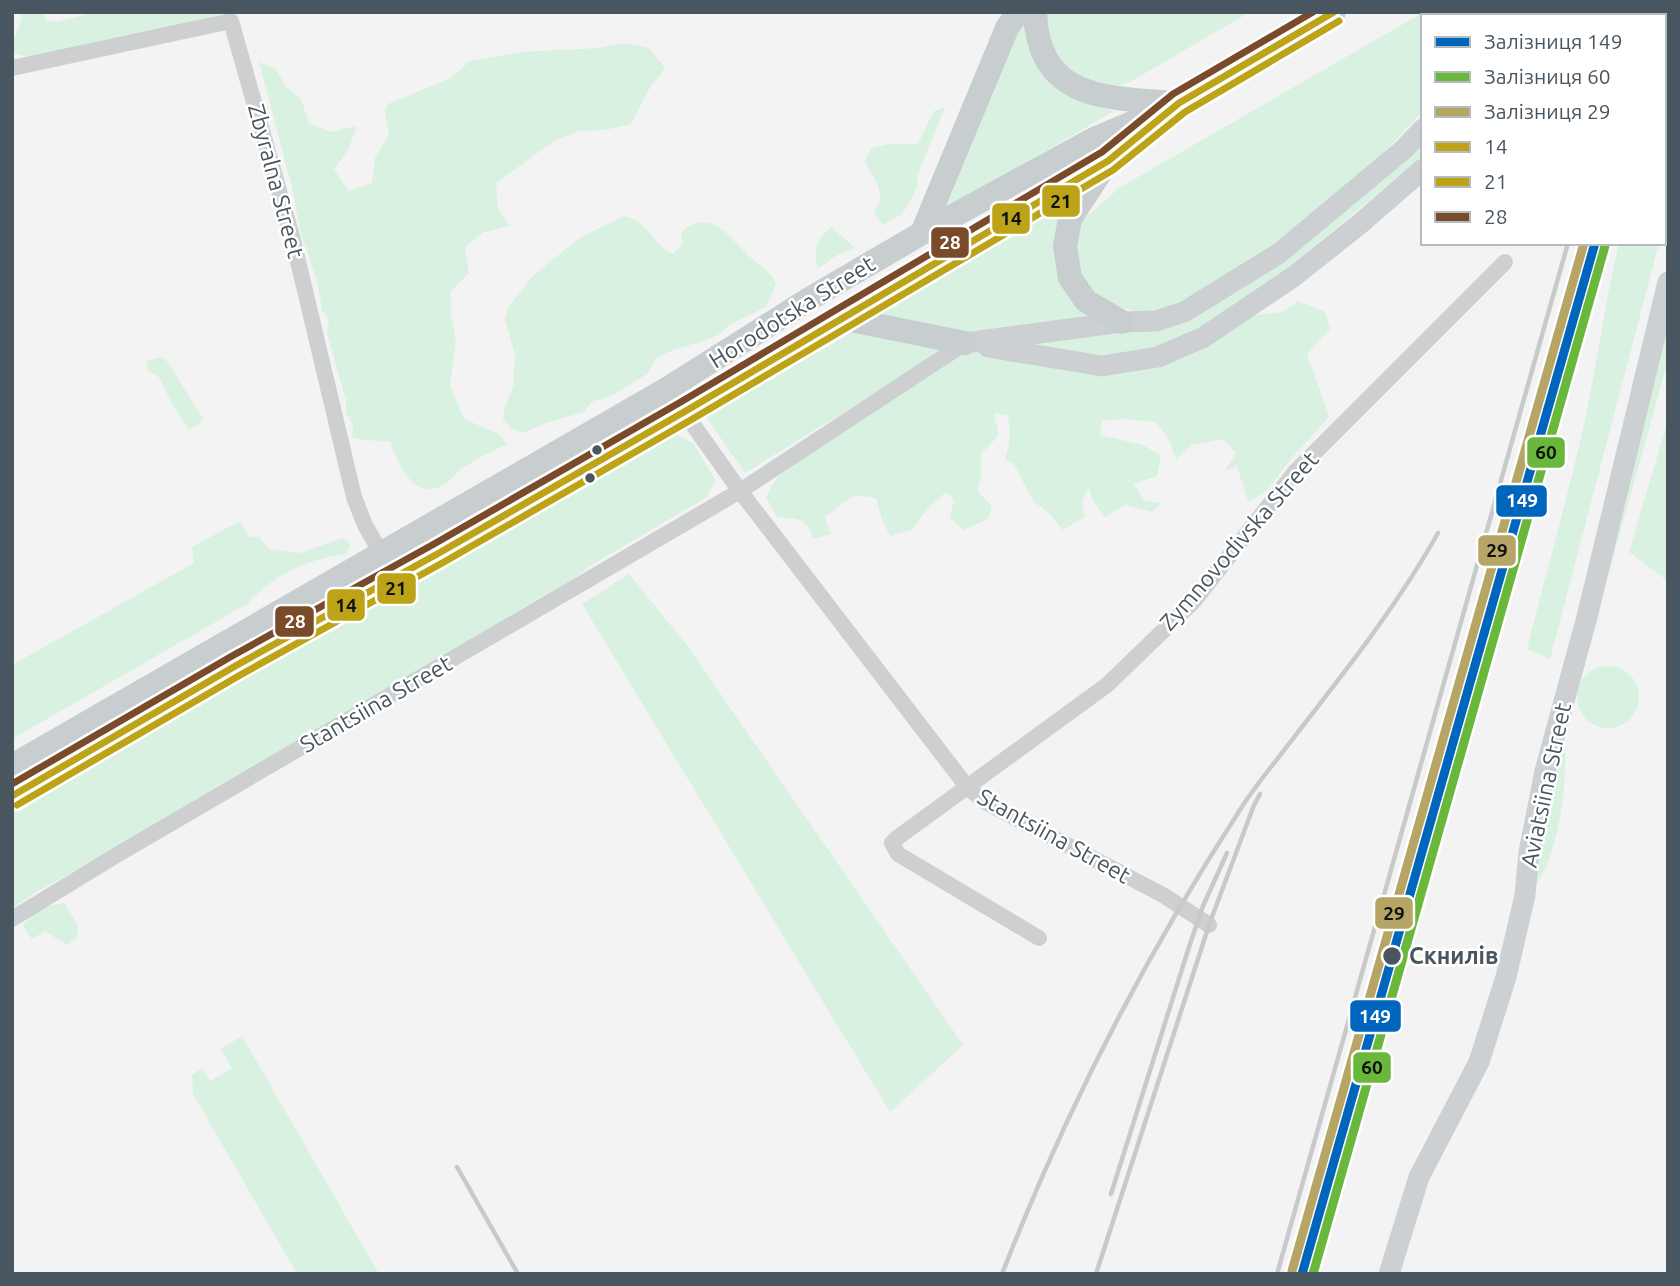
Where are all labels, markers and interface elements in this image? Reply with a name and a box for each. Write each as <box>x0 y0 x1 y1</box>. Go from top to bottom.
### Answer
legend <box>1421 14 1666 245</box>
text: Залізниця 149 <box>1484 29 1623 53</box>
text: Залізниця 60 <box>1484 64 1611 88</box>
text: Залізниця 29 <box>1484 99 1611 123</box>
street label: Zbyralna Street <box>244 101 309 261</box>
text: 14 <box>1484 134 1508 158</box>
text: 21 <box>1484 169 1508 193</box>
line badge: 21 <box>1041 184 1081 218</box>
text: 21 <box>1050 190 1072 212</box>
line badge: 14 <box>991 202 1031 235</box>
text: 28 <box>1484 204 1508 228</box>
text: 14 <box>1000 207 1022 229</box>
line badge: 28 <box>930 226 970 259</box>
text: 28 <box>939 231 961 253</box>
street label: Horodotska Street <box>704 251 879 373</box>
line badge: 60 <box>1526 436 1566 469</box>
text: 60 <box>1535 441 1557 463</box>
unlabelled marker <box>590 443 604 457</box>
street label: Zymnovodivska Street <box>1154 446 1323 635</box>
unlabelled marker <box>583 471 597 485</box>
line badge: 149 <box>1495 484 1548 518</box>
text: 149 <box>1506 489 1538 511</box>
line badge: 29 <box>1477 534 1517 567</box>
text: 29 <box>1486 539 1508 561</box>
line badge: 21 <box>376 572 417 605</box>
text: 21 <box>385 577 407 599</box>
line badge: 14 <box>326 588 366 622</box>
text: 14 <box>335 594 357 616</box>
line badge: 28 <box>274 605 315 638</box>
text: 28 <box>284 610 306 632</box>
street label: Stantsiina Street <box>296 650 456 757</box>
street label: Aviatsiina Street <box>1516 700 1575 870</box>
street label: Stantsiina Street <box>974 783 1135 888</box>
line badge: 29 <box>1374 896 1414 930</box>
text: 29 <box>1383 902 1405 924</box>
place label: Скнилів <box>1409 943 1499 968</box>
marker: Скнилів <box>1381 945 1403 967</box>
line badge: 149 <box>1349 999 1402 1033</box>
text: 149 <box>1359 1005 1391 1027</box>
line badge: 60 <box>1352 1051 1392 1084</box>
text: 60 <box>1361 1056 1383 1078</box>

